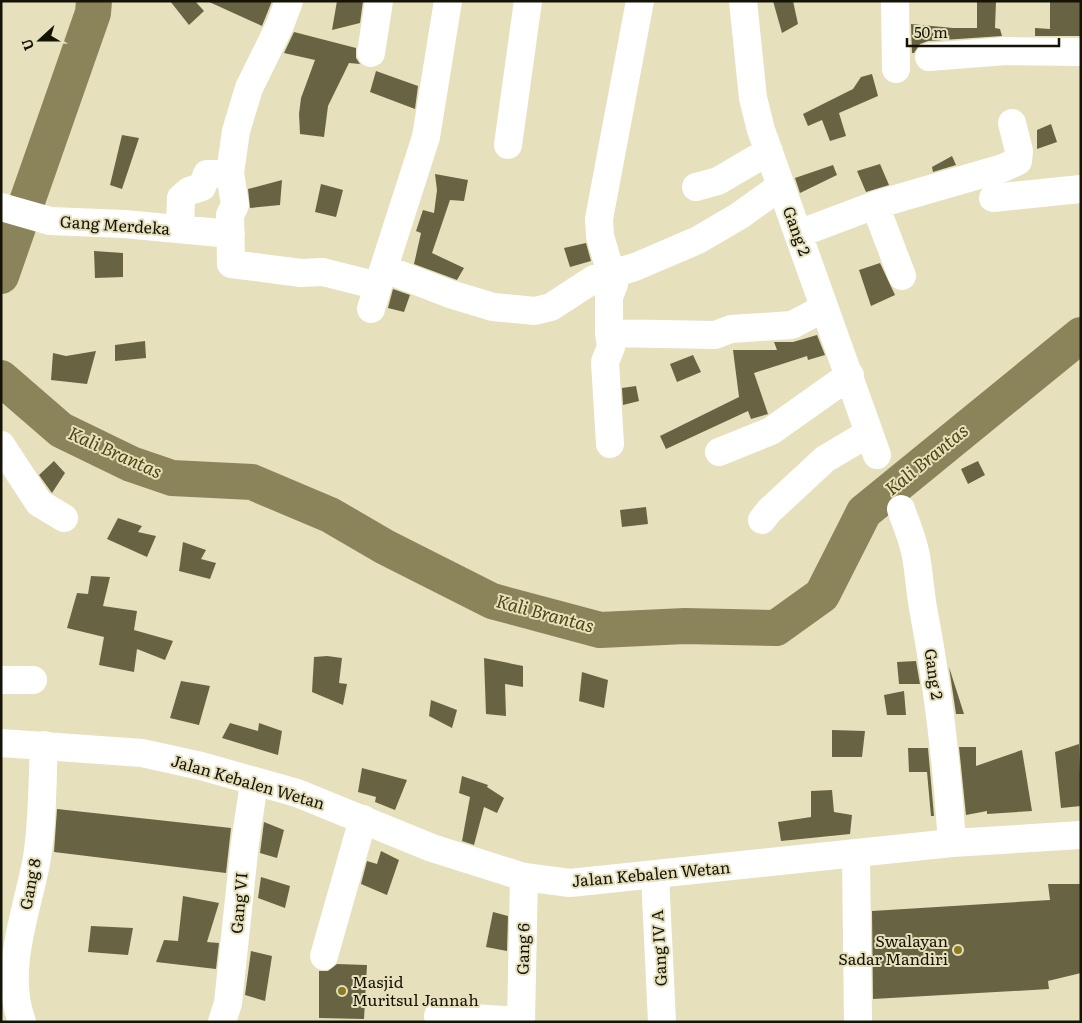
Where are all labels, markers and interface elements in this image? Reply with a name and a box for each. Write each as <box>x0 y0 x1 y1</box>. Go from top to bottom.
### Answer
north arrow <box>15 15 65 65</box>
scale bar <box>907 15 1060 47</box>
text: 50 m <box>914 20 948 43</box>
text: U <box>16 36 38 54</box>
street label: Gang 2 <box>778 202 818 259</box>
street label: Gang Merdeka <box>59 208 171 240</box>
water label: Kali Brantas <box>879 417 974 501</box>
water label: Kali Brantas <box>64 419 167 484</box>
water label: Kali Brantas <box>493 587 597 639</box>
street label: Gang 2 <box>920 647 950 701</box>
street label: Jalan Kebalen Wetan <box>169 748 328 815</box>
street label: Jalan Kebalen Wetan <box>571 854 732 892</box>
street label: Gang 8 <box>12 856 46 912</box>
street label: Gang VI <box>223 871 253 935</box>
street label: Gang IV A <box>644 909 672 987</box>
street label: Gang 6 <box>510 922 534 975</box>
place label: Swalayan Sadar Mandiri <box>838 928 948 970</box>
marker: Swalayan Sadar Mandiri <box>952 944 964 956</box>
place label: Masjid Muritsul Jannah <box>352 969 479 1011</box>
marker: Masjid Muritsul Jannah <box>336 985 348 997</box>

